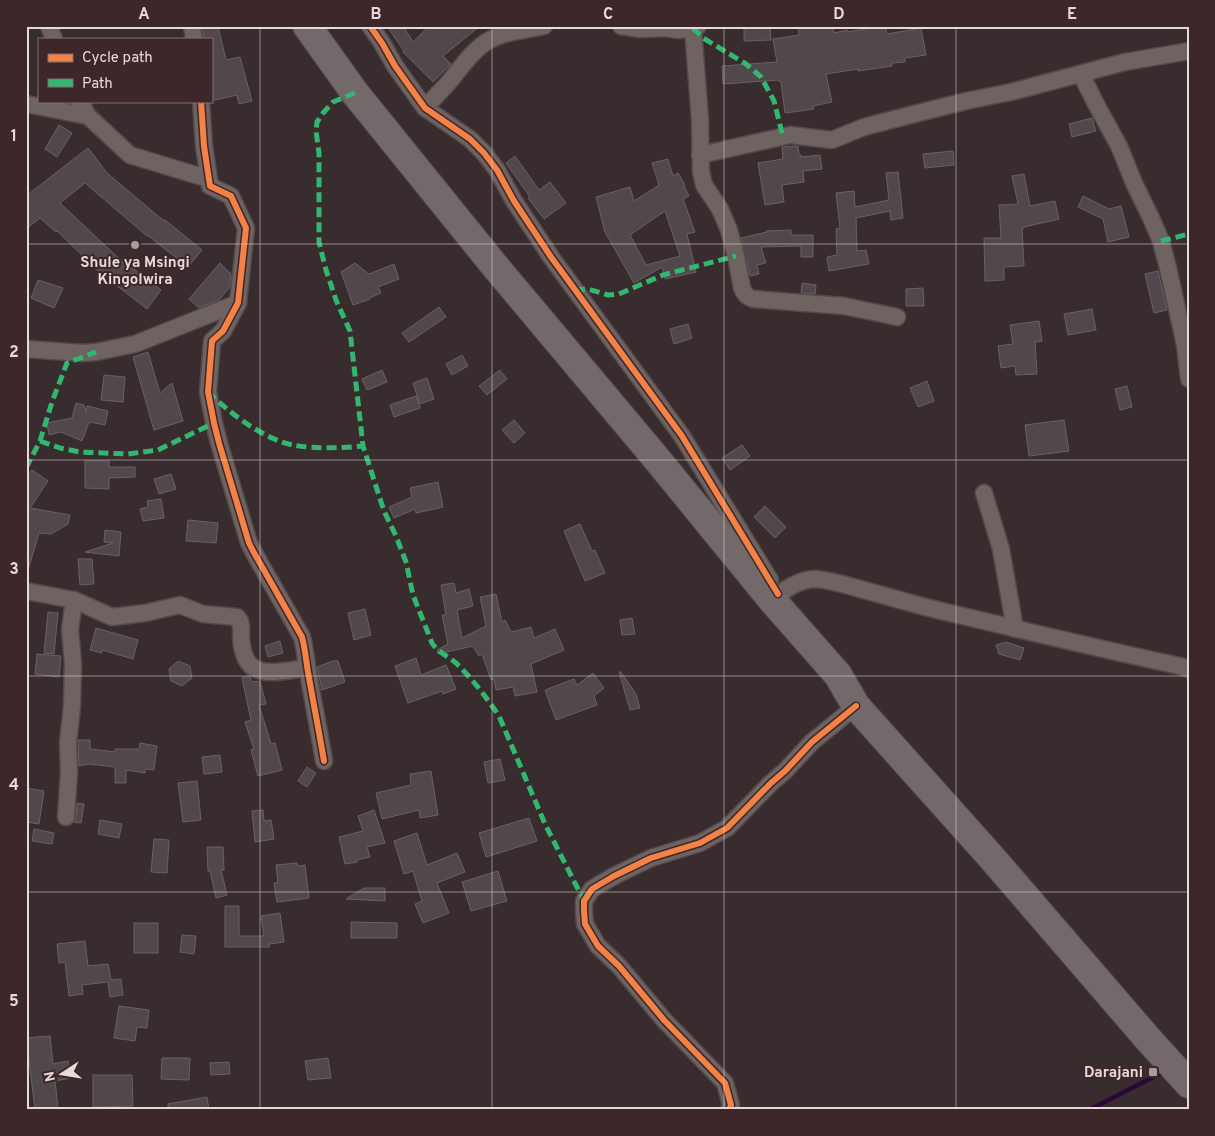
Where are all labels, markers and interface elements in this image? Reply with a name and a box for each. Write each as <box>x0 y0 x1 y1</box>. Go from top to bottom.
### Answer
text: A <box>138 5 150 25</box>
text: B <box>370 5 382 25</box>
text: C <box>603 5 613 25</box>
text: D <box>833 5 845 25</box>
text: E <box>1067 5 1077 25</box>
legend <box>38 38 212 102</box>
text: Cycle path <box>82 49 153 68</box>
text: Path <box>82 75 113 94</box>
text: 1 <box>11 127 17 147</box>
marker: Shule ya Msingi Kingolwira <box>129 239 141 251</box>
place label: Shule ya Msingi Kingolwira <box>80 254 190 290</box>
text: 2 <box>9 343 19 363</box>
text: 3 <box>9 560 19 580</box>
text: 4 <box>9 776 19 796</box>
text: 5 <box>9 992 19 1012</box>
north arrow <box>38 1048 88 1098</box>
place label: Darajani <box>1084 1064 1143 1083</box>
marker: Darajani <box>1147 1066 1159 1078</box>
text: N <box>41 1070 60 1083</box>

